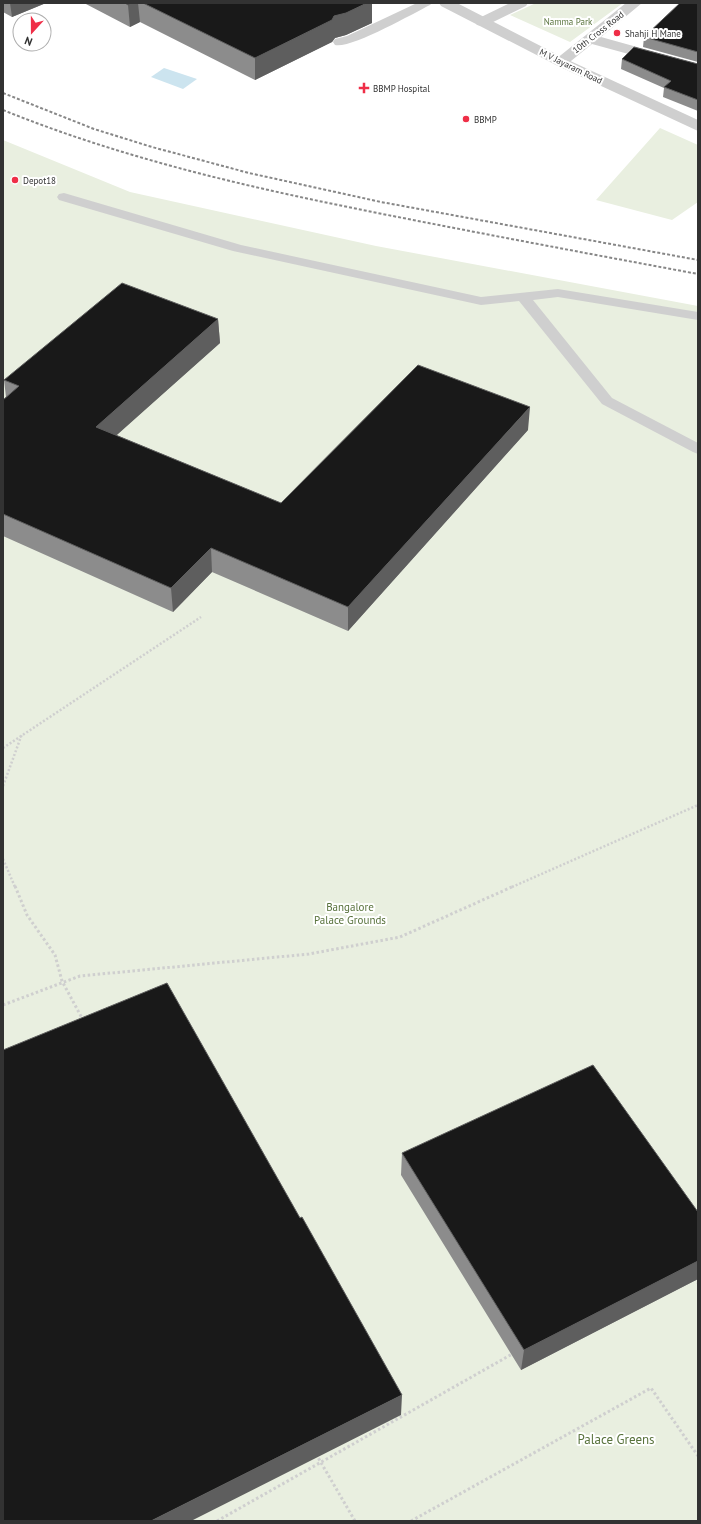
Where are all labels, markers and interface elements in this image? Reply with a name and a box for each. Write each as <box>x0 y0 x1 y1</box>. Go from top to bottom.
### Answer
street label: 10th Cross Road <box>570 8 626 55</box>
north arrow <box>12 12 52 52</box>
park label: Namma Park <box>544 16 593 27</box>
marker: Shahji H Mane <box>612 28 622 38</box>
place label: Shahji H Mane <box>625 28 681 39</box>
text: N <box>23 34 34 49</box>
street label: M V Jayaram Road <box>538 46 604 86</box>
marker: BBMP Hospital <box>358 82 370 94</box>
place label: BBMP Hospital <box>373 83 430 94</box>
marker: BBMP <box>461 114 471 124</box>
place label: BBMP <box>474 114 497 125</box>
marker: Depot18 <box>10 175 20 185</box>
place label: Depot18 <box>23 175 56 186</box>
park label: Bangalore Palace Grounds <box>314 900 386 927</box>
park label: Palace Greens <box>577 1431 655 1448</box>

